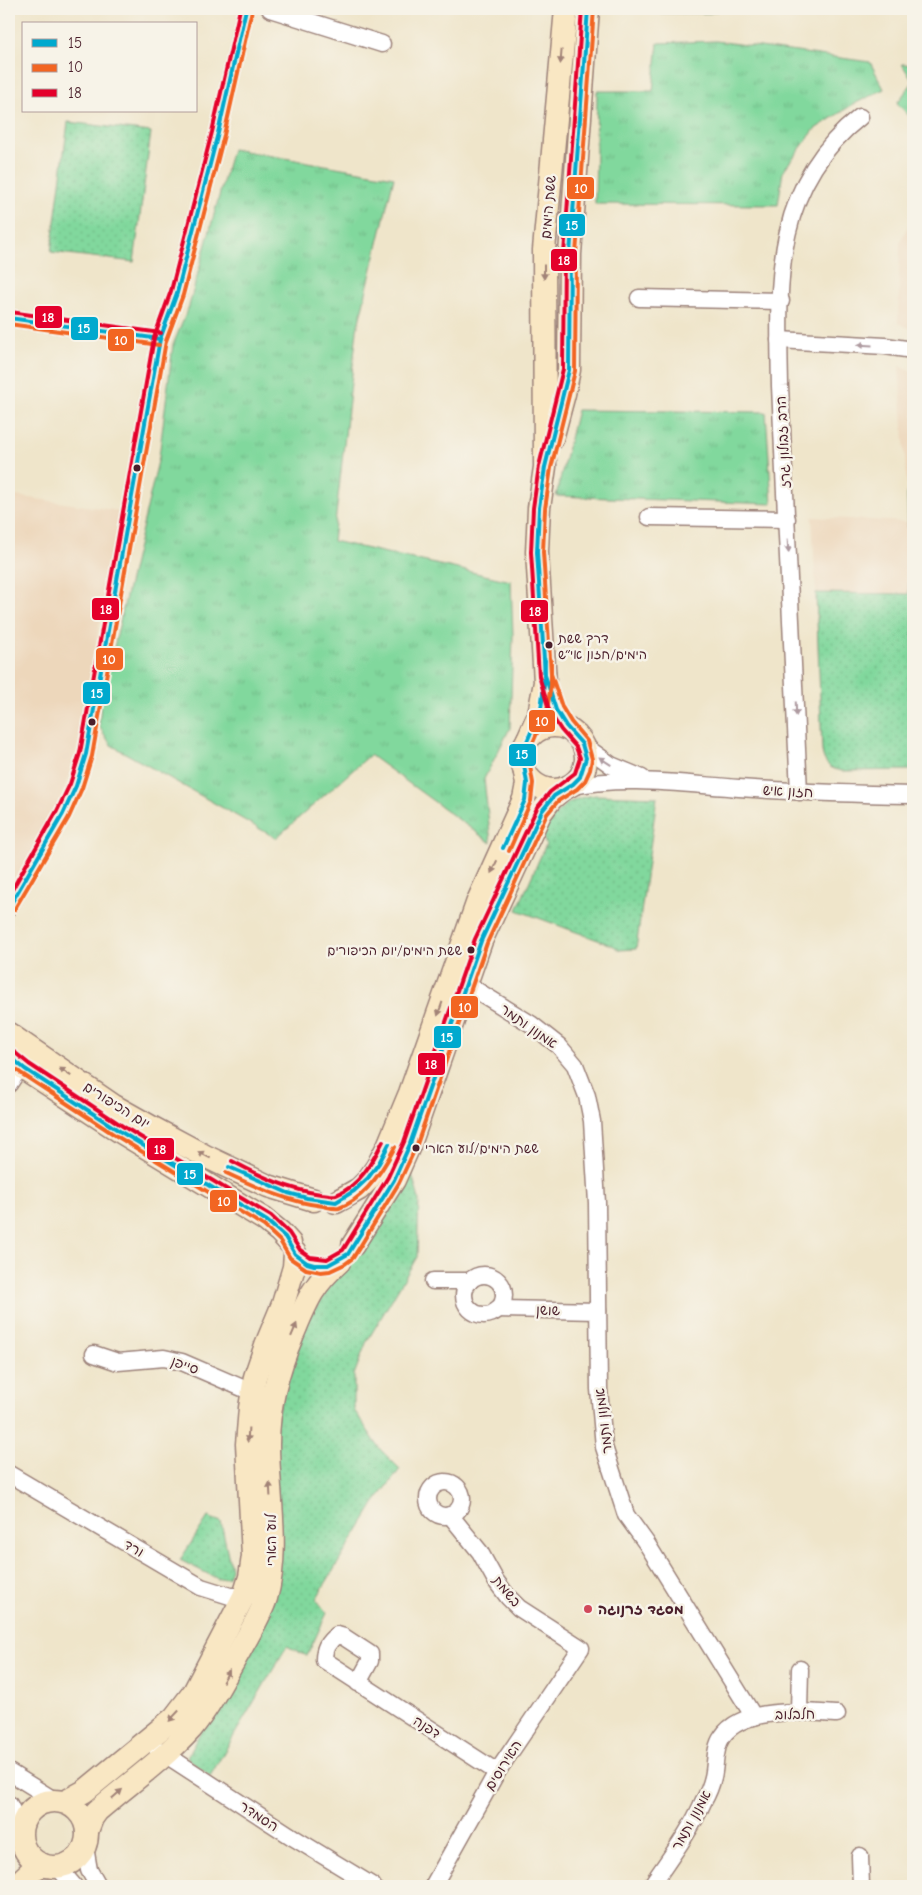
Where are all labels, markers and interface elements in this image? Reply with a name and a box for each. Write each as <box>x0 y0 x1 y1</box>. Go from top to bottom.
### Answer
legend <box>22 22 198 112</box>
text: 15 <box>68 34 82 52</box>
one-way arrow <box>557 50 565 66</box>
text: 10 <box>68 58 83 76</box>
text: 18 <box>68 84 82 102</box>
street label: ששת הימים <box>537 175 560 240</box>
line badge: 10 <box>566 176 595 200</box>
text: 10 <box>574 180 588 197</box>
line badge: 15 <box>558 213 586 237</box>
text: 15 <box>566 217 578 234</box>
line badge: 18 <box>550 248 578 272</box>
text: 18 <box>558 252 570 269</box>
one-way arrow <box>540 264 548 280</box>
line badge: 18 <box>34 305 63 329</box>
text: 18 <box>42 309 54 326</box>
line badge: 15 <box>70 316 99 341</box>
text: 15 <box>78 320 90 337</box>
line badge: 10 <box>107 328 135 352</box>
text: 10 <box>114 332 128 349</box>
one-way arrow <box>857 340 873 348</box>
street label: הרב זבולון גרז <box>773 395 794 489</box>
unlabelled marker <box>132 463 142 473</box>
one-way arrow <box>784 539 792 555</box>
line badge: 18 <box>91 597 120 621</box>
line badge: 18 <box>520 599 549 623</box>
text: 18 <box>100 601 112 618</box>
text: 18 <box>529 603 541 620</box>
place label: דרך ששת הימים/חזון אי״ש <box>557 631 647 662</box>
marker: דרך ששת הימים/חזון אי״ש <box>544 640 554 650</box>
line badge: 10 <box>95 647 124 671</box>
text: 10 <box>102 651 116 668</box>
line badge: 15 <box>82 681 111 705</box>
text: 15 <box>91 685 103 702</box>
one-way arrow <box>792 701 800 717</box>
line badge: 10 <box>528 709 556 733</box>
text: 10 <box>535 713 549 730</box>
unlabelled marker <box>87 717 97 727</box>
line badge: 15 <box>508 743 537 767</box>
text: 15 <box>516 746 528 763</box>
one-way arrow <box>598 756 611 765</box>
street label: חזון איש <box>762 782 814 801</box>
one-way arrow <box>489 860 497 874</box>
place label: ששת הימים/יום הכיפורים <box>327 943 462 958</box>
marker: ששת הימים/יום הכיפורים <box>466 945 476 955</box>
line badge: 10 <box>450 995 479 1019</box>
text: 10 <box>458 999 472 1016</box>
street label: אמנון ותמר <box>497 1001 561 1052</box>
one-way arrow <box>436 1002 444 1017</box>
line badge: 15 <box>433 1025 462 1049</box>
text: 15 <box>441 1029 453 1046</box>
line badge: 18 <box>417 1052 446 1076</box>
text: 18 <box>425 1056 437 1073</box>
one-way arrow <box>58 1067 72 1077</box>
street label: יום הכיפורים <box>80 1078 153 1133</box>
line badge: 18 <box>146 1137 175 1161</box>
text: 18 <box>154 1141 166 1158</box>
place label: ששת הימים/לוע הארי <box>425 1141 539 1156</box>
marker: ששת הימים/לוע הארי <box>411 1143 421 1153</box>
one-way arrow <box>197 1151 211 1159</box>
line badge: 15 <box>176 1162 204 1186</box>
text: 15 <box>184 1166 196 1183</box>
line badge: 10 <box>209 1189 238 1213</box>
text: 10 <box>217 1193 231 1210</box>
street label: שושן <box>536 1302 561 1319</box>
one-way arrow <box>291 1323 299 1337</box>
street label: סייפן <box>169 1353 201 1378</box>
street label: אמנון ותמר <box>591 1387 616 1455</box>
one-way arrow <box>243 1427 251 1443</box>
one-way arrow <box>266 1481 274 1497</box>
street label: לוע הארי <box>263 1513 280 1566</box>
street label: ורד <box>121 1536 147 1561</box>
street label: בשמת <box>488 1572 524 1610</box>
place label: מסגד זרנוגה <box>598 1601 684 1618</box>
marker: מסגד זרנוגה <box>582 1603 594 1615</box>
one-way arrow <box>222 1668 230 1683</box>
street label: חלבלוב <box>775 1706 815 1723</box>
one-way arrow <box>168 1710 180 1722</box>
street label: דפנה <box>410 1712 444 1743</box>
street label: האירוסים <box>481 1737 526 1794</box>
street label: אמנון ותמר <box>668 1787 715 1853</box>
one-way arrow <box>110 1788 122 1800</box>
street label: הסמדר <box>236 1798 281 1835</box>

